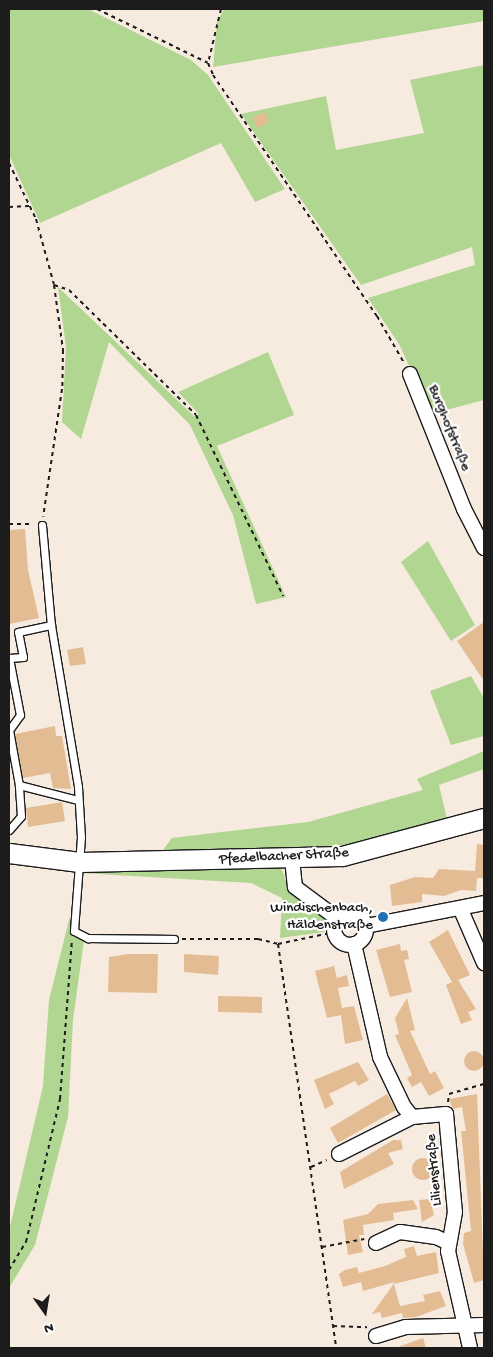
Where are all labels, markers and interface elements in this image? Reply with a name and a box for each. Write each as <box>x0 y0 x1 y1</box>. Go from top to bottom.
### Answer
street label: Burghofstraße <box>424 382 474 474</box>
street label: Pfedelbacher Straße <box>219 845 349 869</box>
place label: Windischenbach, Häldenstraße <box>270 899 373 934</box>
marker: Windischenbach, Häldenstraße <box>377 911 389 923</box>
street label: Lilienstraße <box>423 1133 447 1207</box>
north arrow <box>20 1287 70 1337</box>
text: N <box>42 1318 55 1336</box>

